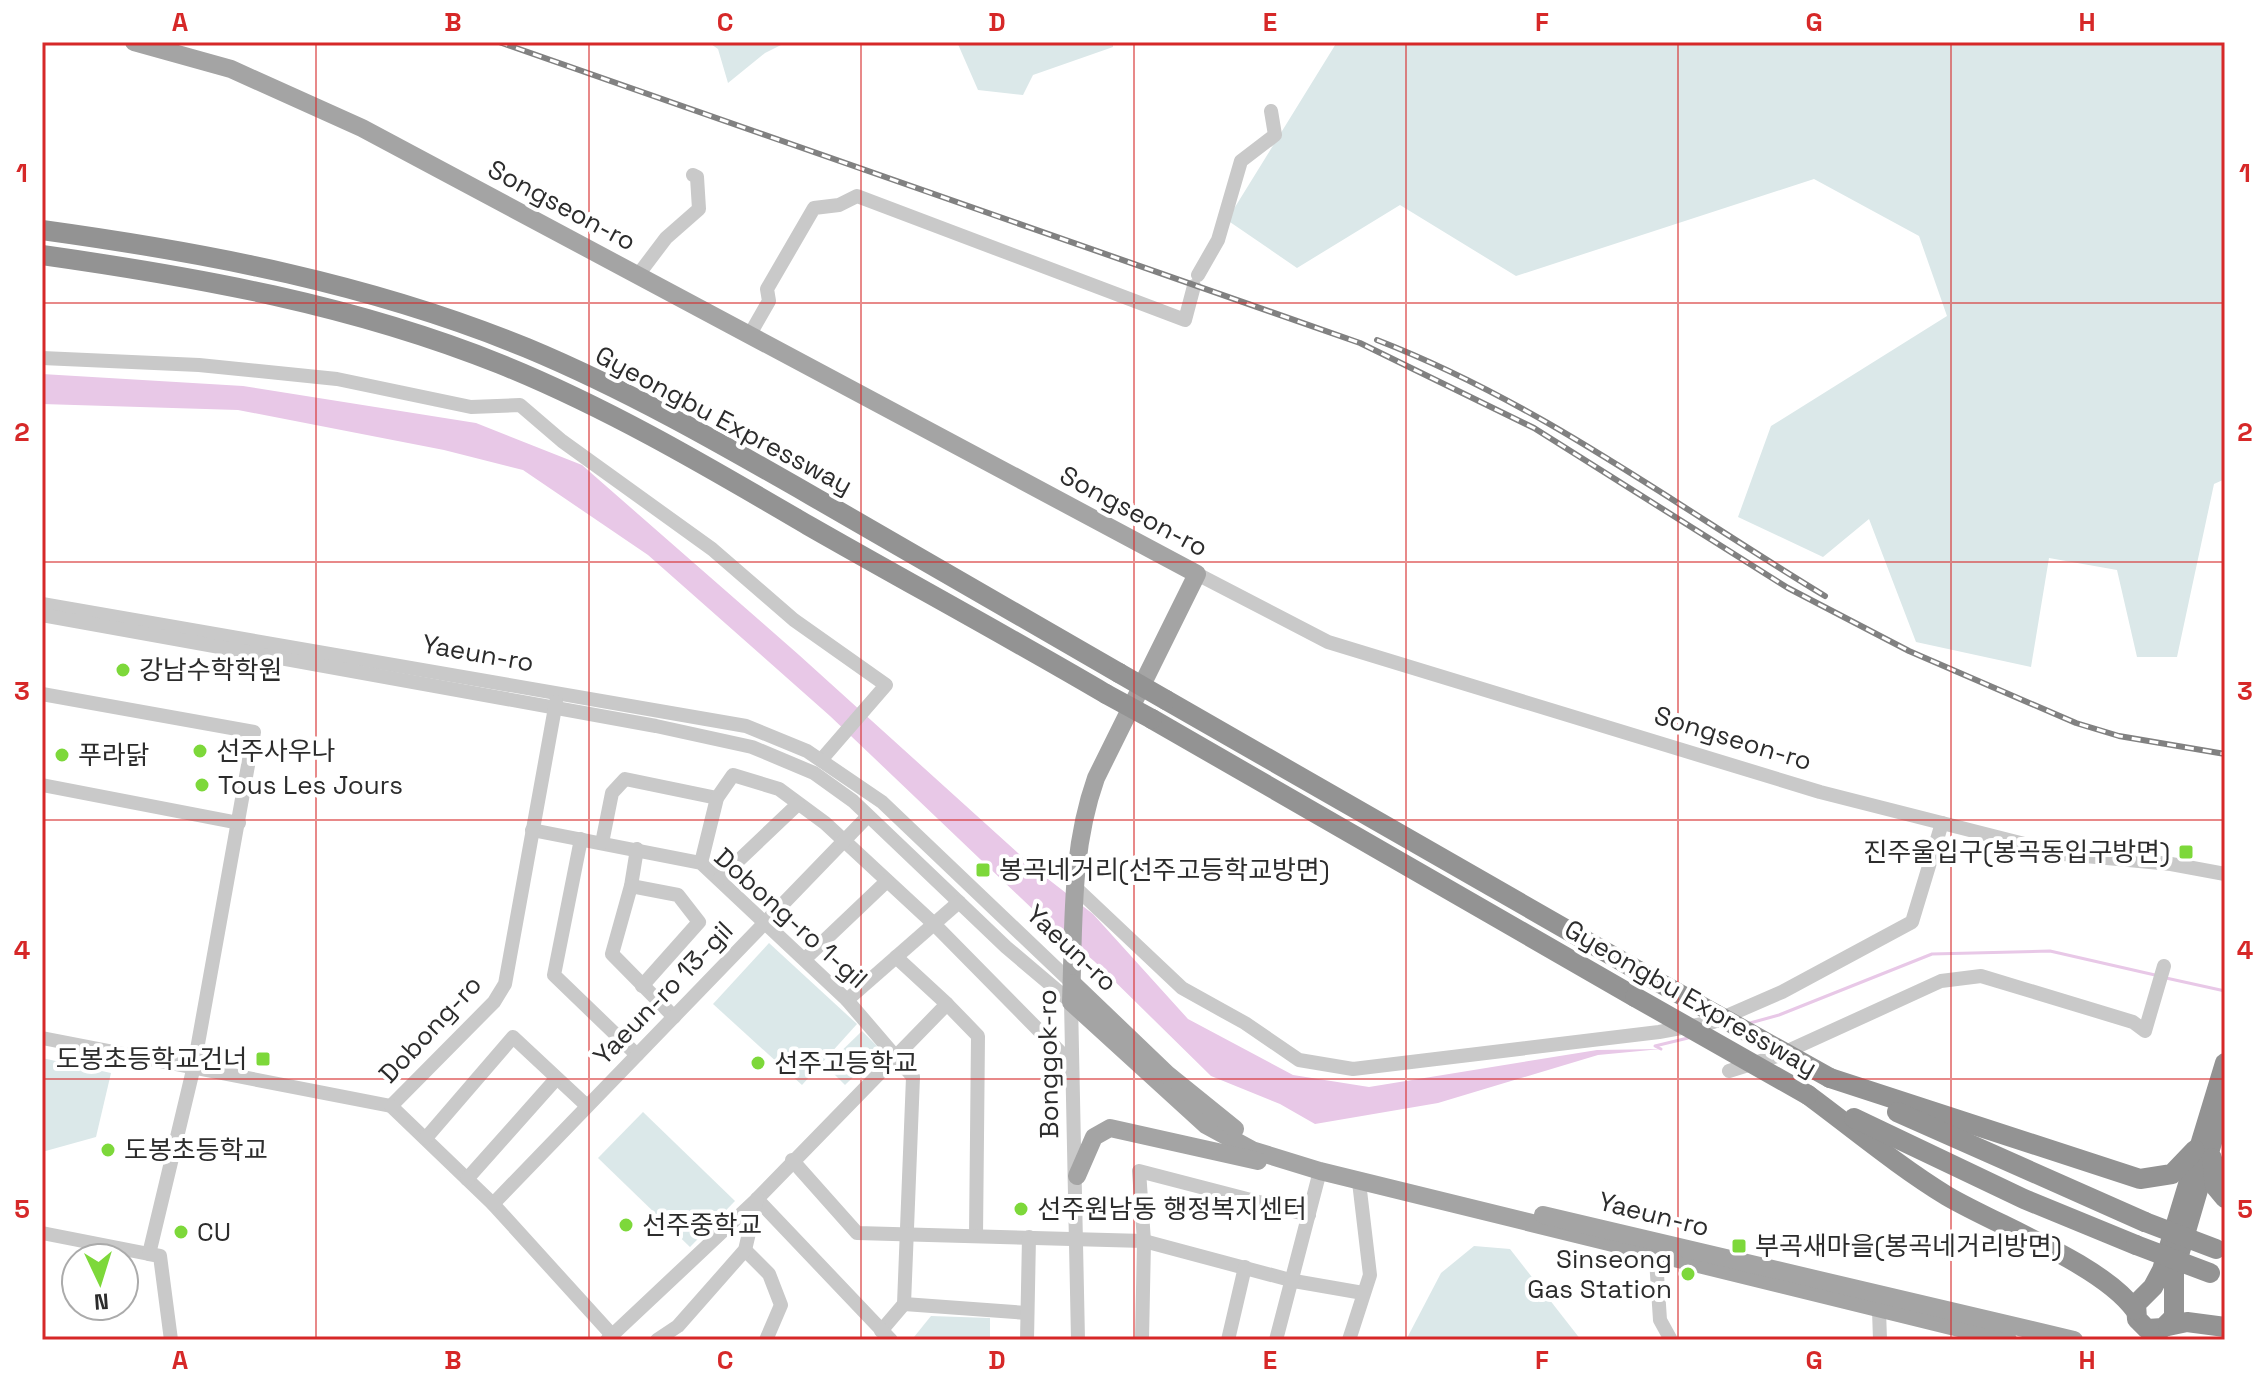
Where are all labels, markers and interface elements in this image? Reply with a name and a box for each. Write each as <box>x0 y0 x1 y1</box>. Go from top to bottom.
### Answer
text: A <box>172 5 189 39</box>
text: B <box>444 5 462 39</box>
text: C <box>717 5 733 39</box>
text: D <box>988 5 1006 39</box>
text: E <box>1263 5 1277 39</box>
text: F <box>1535 5 1549 39</box>
text: G <box>1805 5 1823 39</box>
text: H <box>2078 5 2096 39</box>
street label: Songseon-ro <box>482 152 642 258</box>
text: 1 <box>16 156 28 190</box>
text: 1 <box>2239 156 2251 190</box>
street label: Gyeongbu Expressway <box>590 338 858 502</box>
text: 2 <box>14 415 30 449</box>
text: 2 <box>2237 415 2253 449</box>
street label: Songseon-ro <box>1054 458 1214 564</box>
street label: Yaeun-ro <box>419 626 537 680</box>
place label: 강남수학학원 <box>139 653 283 687</box>
marker: 강남수학학원 <box>114 661 132 679</box>
text: 3 <box>14 674 30 708</box>
text: 3 <box>2237 674 2253 708</box>
street label: Songseon-ro <box>1650 698 1816 778</box>
place label: 선주사우나 <box>216 734 336 768</box>
place label: 푸라닭 <box>78 738 150 772</box>
marker: 선주사우나 <box>191 742 209 760</box>
marker: 푸라닭 <box>53 746 71 764</box>
place label: Tous Les Jours <box>218 768 403 802</box>
marker: Tous Les Jours <box>193 776 211 794</box>
place label: 진주울입구(봉곡동입구방면) <box>1863 835 2170 869</box>
street label: Dobong-ro 1-gil <box>707 840 875 996</box>
marker: 진주울입구(봉곡동입구방면) <box>2177 843 2195 861</box>
place label: 봉곡네거리(선주고등학교방면) <box>999 853 1330 887</box>
marker: 봉곡네거리(선주고등학교방면) <box>974 861 992 879</box>
street label: Yaeun-ro <box>1019 897 1125 999</box>
street label: Gyeongbu Expressway <box>1559 912 1823 1084</box>
street label: Yaeun-ro 13-gil <box>586 914 740 1072</box>
text: 4 <box>14 933 30 967</box>
text: 4 <box>2237 933 2253 967</box>
street label: Dobong-ro <box>371 968 489 1090</box>
street label: Bonggok-ro <box>1030 989 1066 1139</box>
place label: 도봉초등학교건너 <box>56 1042 247 1076</box>
place label: 선주고등학교 <box>774 1046 918 1080</box>
marker: 도봉초등학교건너 <box>254 1050 272 1068</box>
marker: 선주고등학교 <box>749 1054 767 1072</box>
place label: 도봉초등학교 <box>124 1133 268 1167</box>
marker: 도봉초등학교 <box>99 1141 117 1159</box>
street label: Yaeun-ro <box>1595 1184 1713 1244</box>
text: 5 <box>14 1192 30 1226</box>
place label: 선주원남동 행정복지센터 <box>1037 1192 1307 1226</box>
text: 5 <box>2237 1192 2253 1226</box>
marker: 선주원남동 행정복지센터 <box>1012 1200 1030 1218</box>
place label: 선주중학교 <box>642 1208 762 1242</box>
place label: CU <box>197 1215 231 1249</box>
marker: 선주중학교 <box>617 1216 635 1234</box>
marker: CU <box>172 1223 190 1241</box>
place label: 부곡새마을(봉곡네거리방면) <box>1755 1229 2062 1263</box>
marker: 부곡새마을(봉곡네거리방면) <box>1730 1237 1748 1255</box>
north arrow <box>60 1242 140 1322</box>
place label: Sinseong Gas Station <box>1527 1242 1672 1306</box>
marker: Sinseong Gas Station <box>1679 1265 1697 1283</box>
text: N <box>93 1287 110 1316</box>
text: A <box>172 1343 189 1377</box>
text: B <box>444 1343 462 1377</box>
text: C <box>717 1343 733 1377</box>
text: D <box>988 1343 1006 1377</box>
text: E <box>1263 1343 1277 1377</box>
text: F <box>1535 1343 1549 1377</box>
text: G <box>1805 1343 1823 1377</box>
text: H <box>2078 1343 2096 1377</box>

